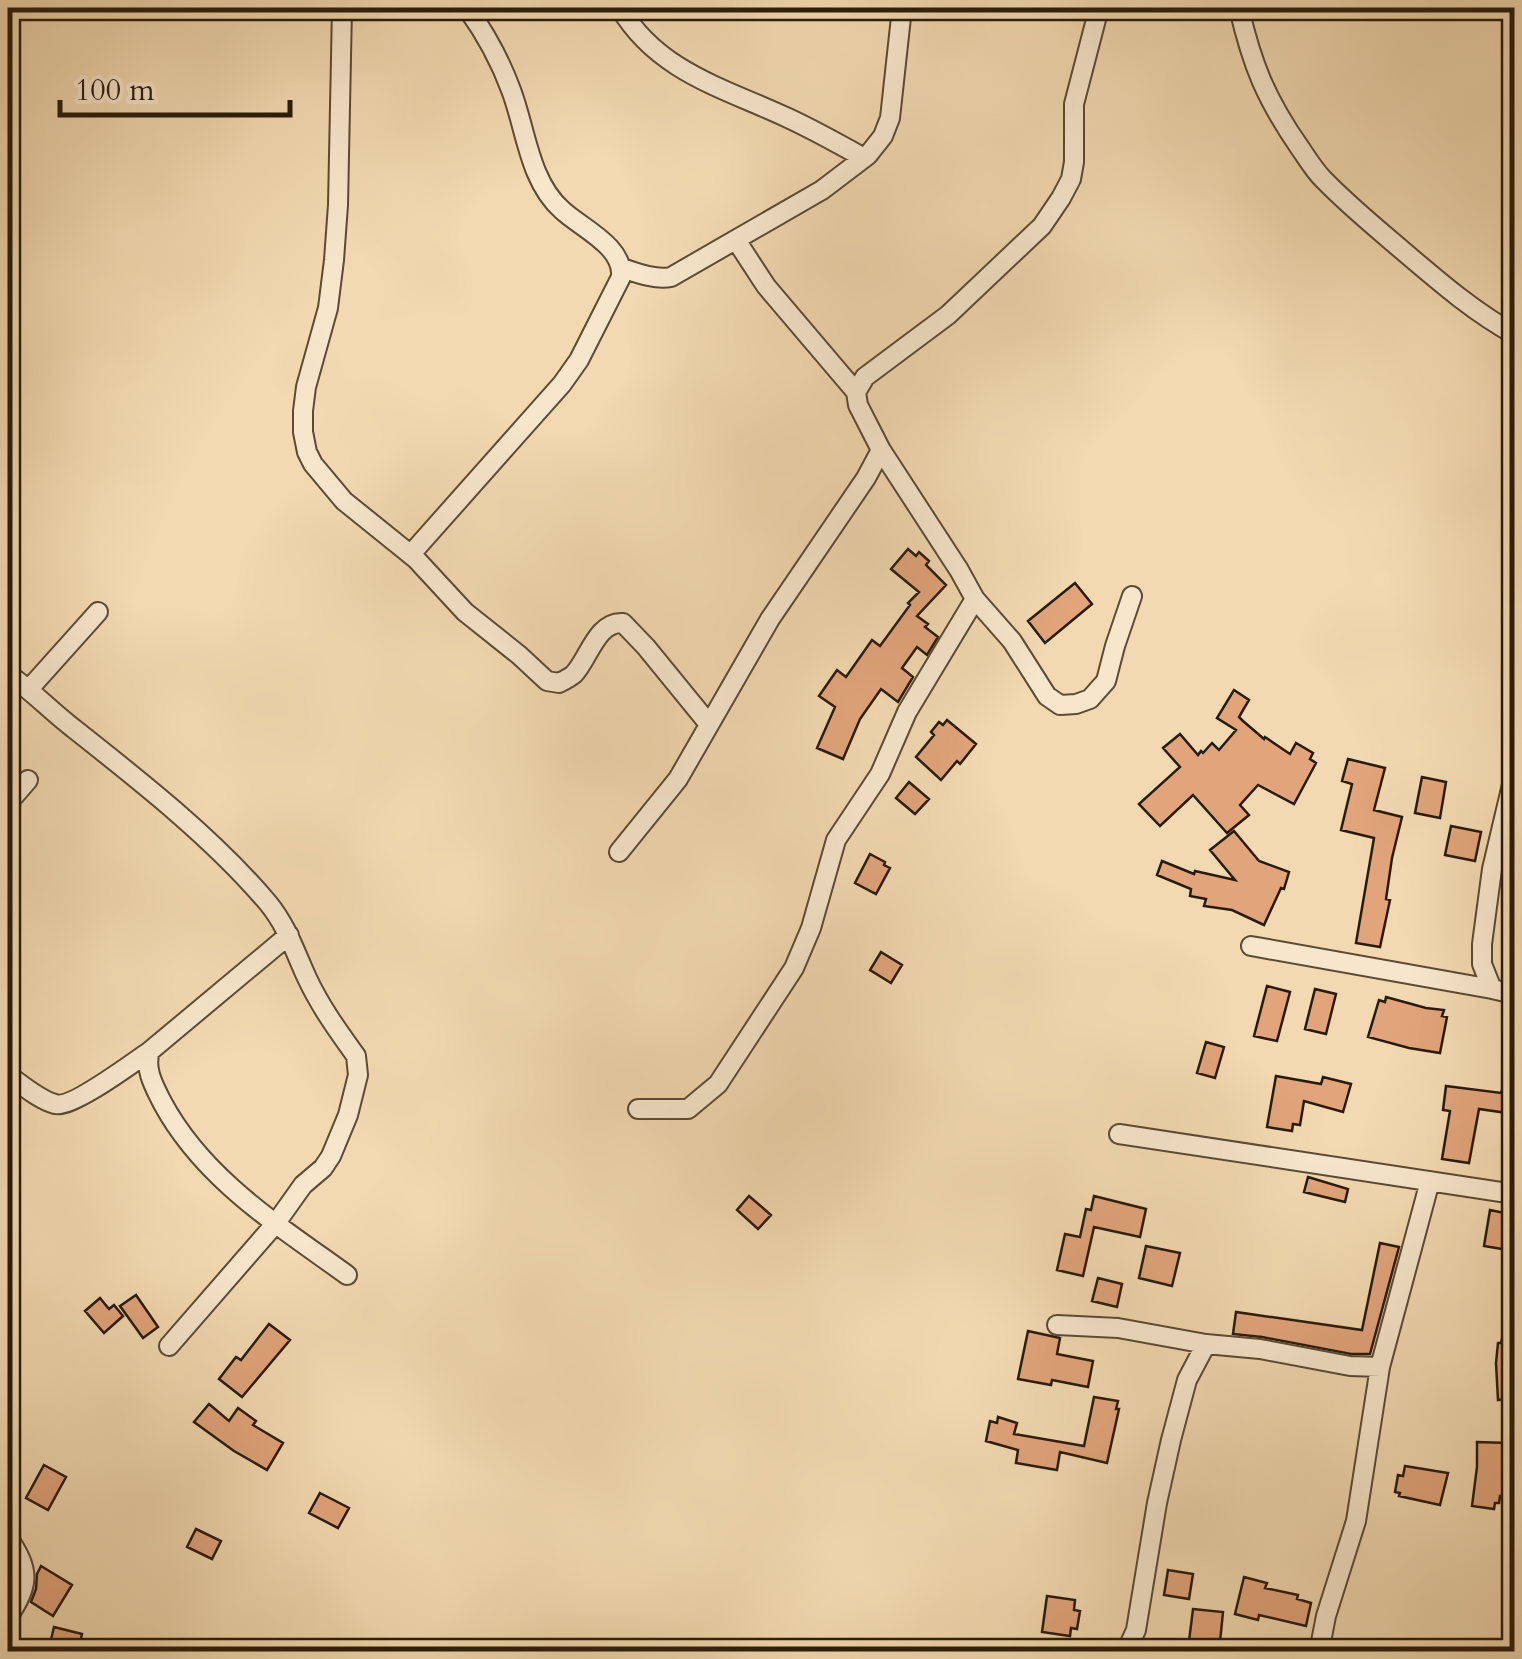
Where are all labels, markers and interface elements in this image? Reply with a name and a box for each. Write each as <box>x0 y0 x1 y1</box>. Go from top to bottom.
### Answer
scale bar <box>60 55 290 117</box>
text: 100 m <box>75 70 155 111</box>

